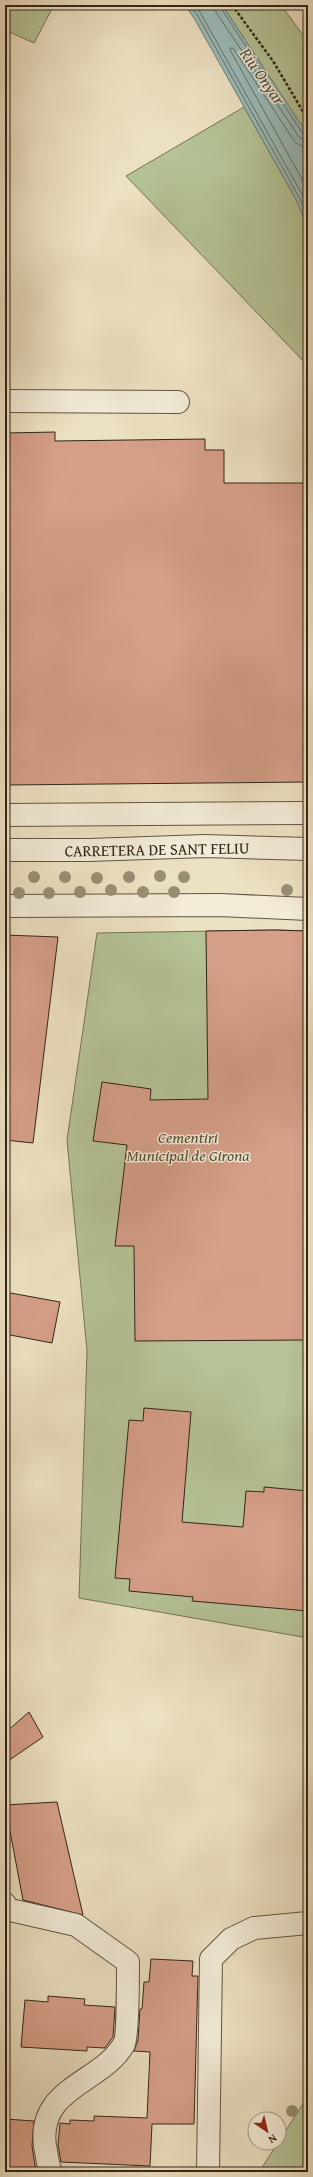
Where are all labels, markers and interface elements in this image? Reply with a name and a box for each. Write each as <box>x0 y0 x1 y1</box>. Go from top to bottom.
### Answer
water label: Riu Onyar <box>233 41 292 110</box>
street label: CARRETERA DE SANT FELIU <box>64 835 250 863</box>
park label: Cementiri Municipal de Girona <box>126 1125 250 1167</box>
north arrow <box>247 2111 287 2151</box>
text: N <box>265 2131 280 2148</box>

